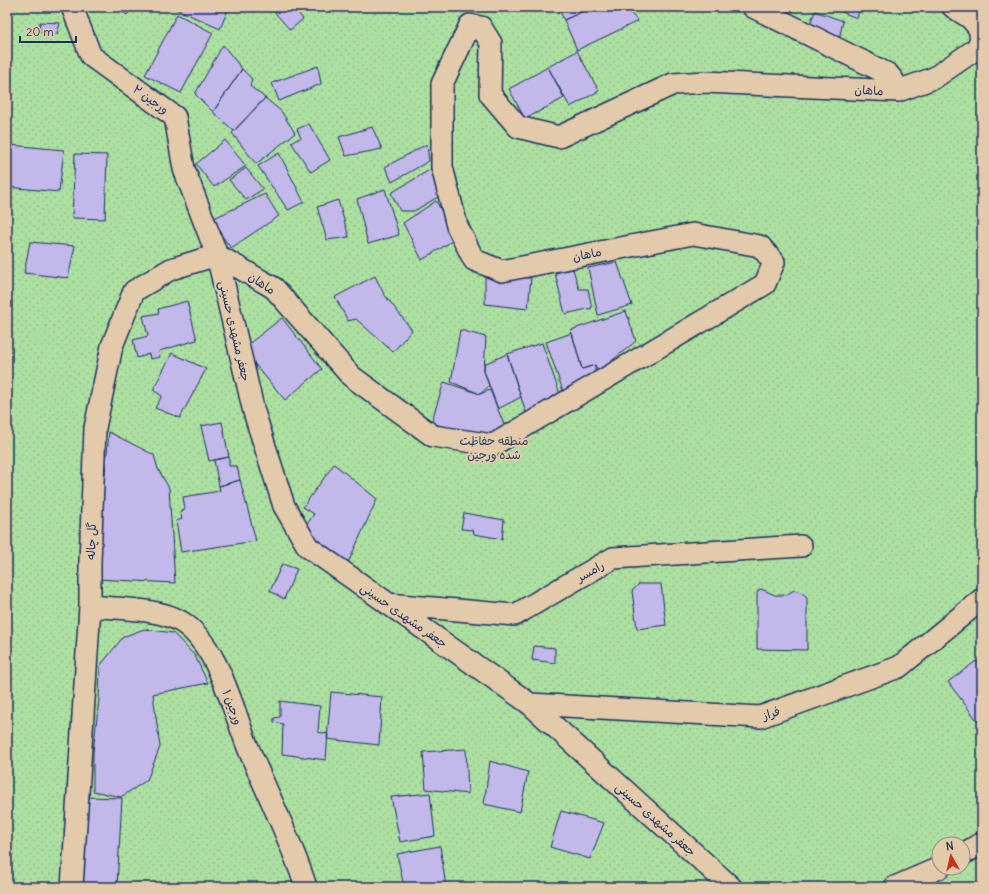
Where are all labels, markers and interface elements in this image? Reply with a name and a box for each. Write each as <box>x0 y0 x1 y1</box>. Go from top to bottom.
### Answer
scale bar <box>20 18 76 44</box>
text: 20 m <box>26 24 54 39</box>
street label: ورجین ۲ <box>130 81 172 118</box>
street label: ماهان <box>854 82 884 98</box>
street label: ماهان <box>571 244 603 264</box>
street label: ماهان <box>246 269 278 297</box>
street label: جعفر مشهدی حسینی <box>215 279 254 383</box>
park label: منطقه حفاظت شده ورجین <box>460 433 528 463</box>
street label: گل چاله <box>83 522 99 560</box>
street label: رامسر <box>573 557 606 585</box>
street label: جعفر مشهدی حسینی <box>357 579 450 651</box>
street label: ورجین ۱ <box>219 687 246 727</box>
street label: فراز <box>759 703 782 723</box>
street label: جعفر مشهدی حسینی <box>612 779 699 860</box>
north arrow <box>931 836 971 876</box>
text: N <box>945 839 954 854</box>

